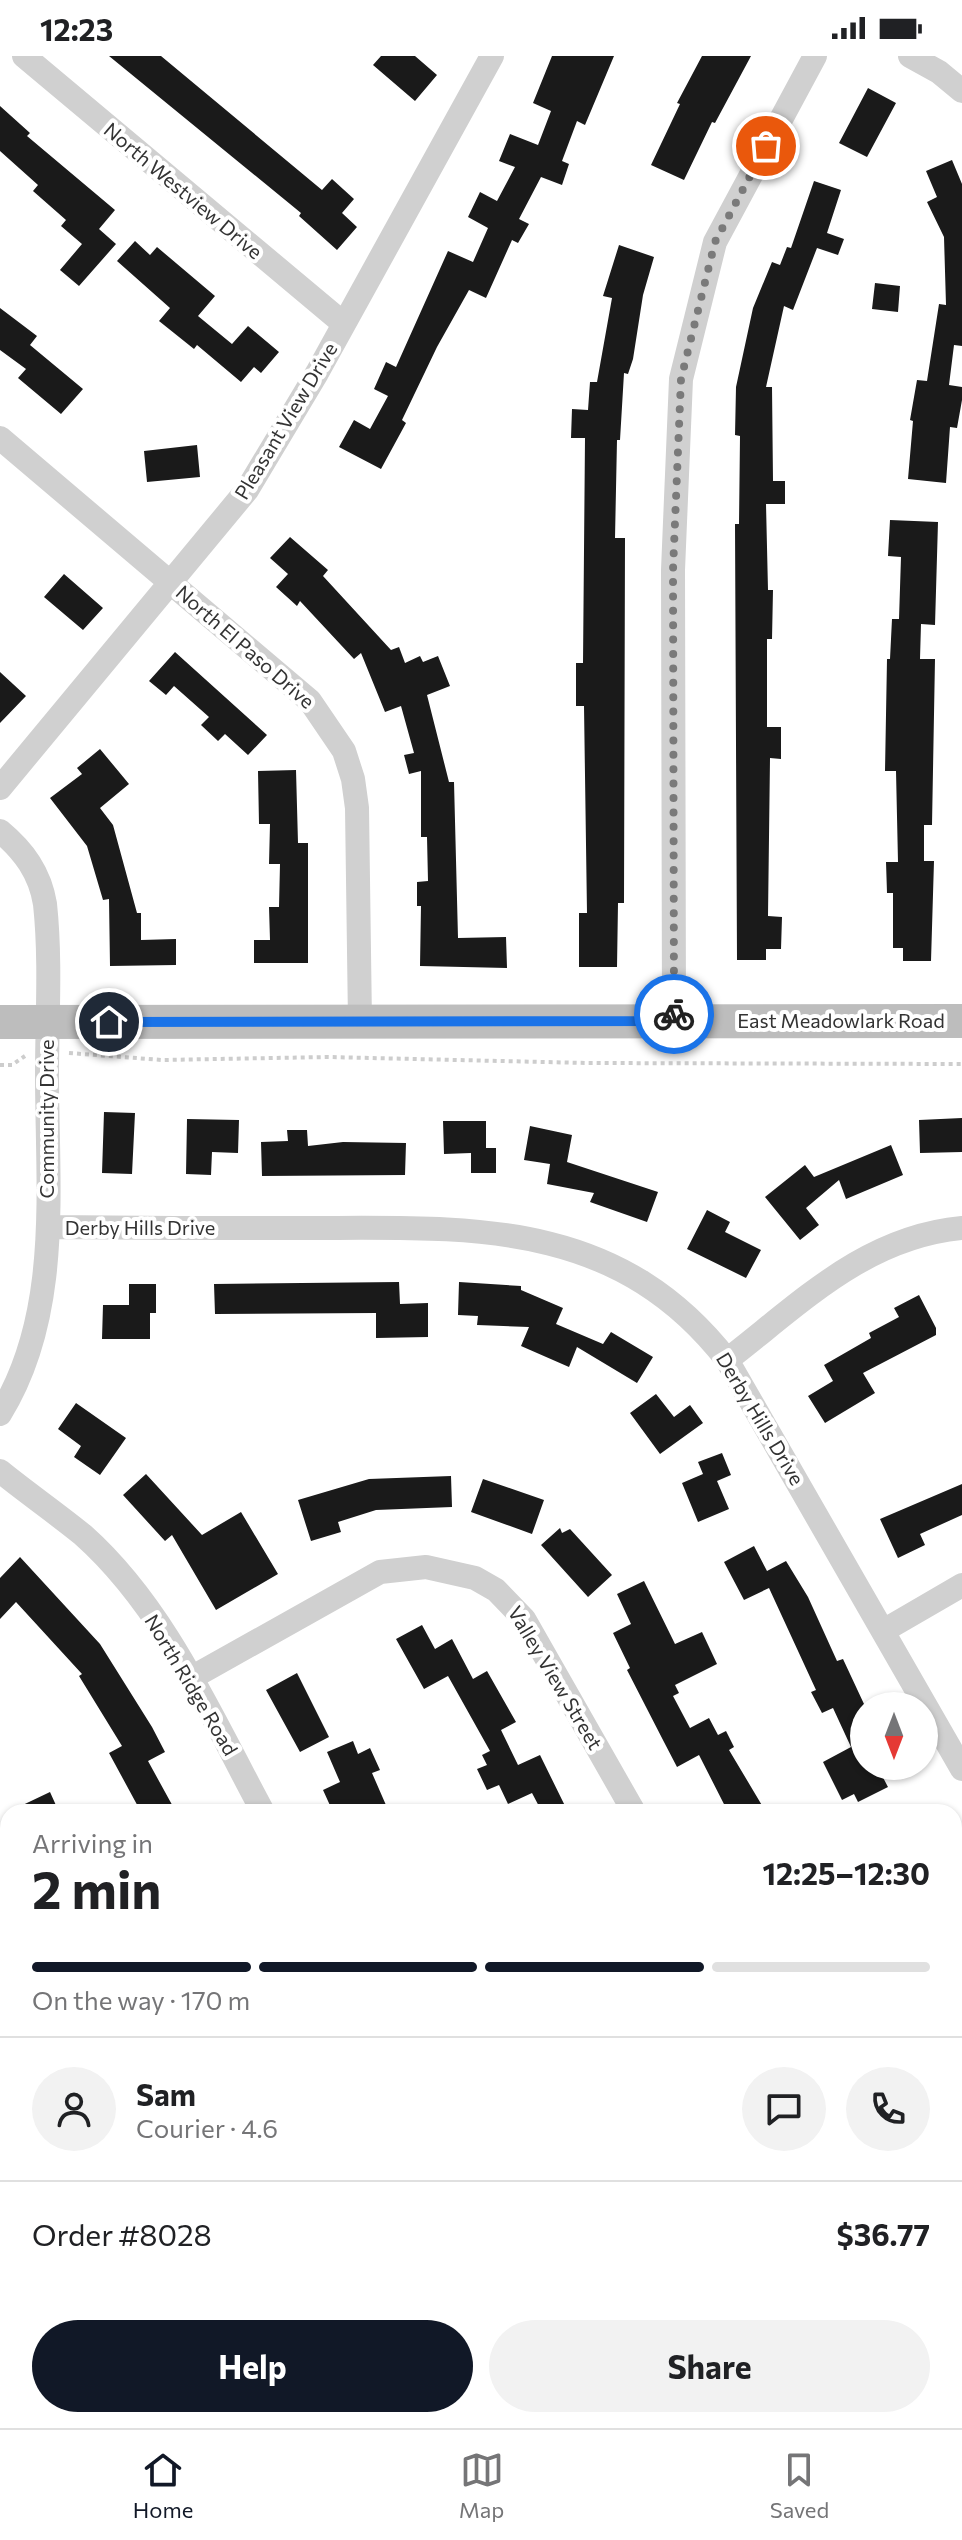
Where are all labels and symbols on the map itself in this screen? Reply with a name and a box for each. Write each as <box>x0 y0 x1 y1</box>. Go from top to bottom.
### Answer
pin <box>732 112 800 180</box>
street label: North Westview Drive <box>100 117 268 263</box>
street label: Pleasant View Drive <box>229 338 342 503</box>
street label: North El Paso Drive <box>172 580 320 713</box>
courier <box>634 974 714 1054</box>
pin <box>75 988 143 1056</box>
street label: East Meadowlark Road <box>737 1008 945 1032</box>
street label: Community Drive <box>34 1039 58 1199</box>
street label: Derby Hills Drive <box>65 1215 215 1239</box>
street label: Derby Hills Drive <box>712 1348 810 1489</box>
street label: Valley View Street <box>504 1601 608 1754</box>
street label: North Ridge Road <box>140 1610 243 1759</box>
north arrow <box>850 1692 938 1780</box>

